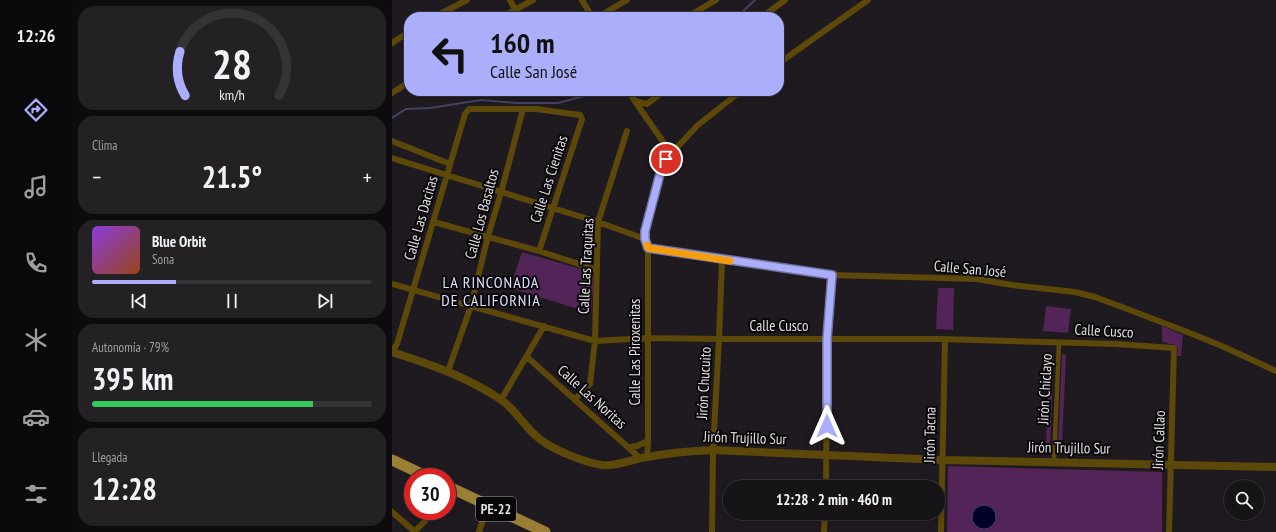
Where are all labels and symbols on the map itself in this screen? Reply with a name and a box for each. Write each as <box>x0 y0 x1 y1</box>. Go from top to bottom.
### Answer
street label: Calle Las Cienitas <box>525 133 572 225</box>
pin <box>649 142 683 176</box>
street label: Calle Los Basaltos <box>460 167 503 261</box>
street label: Calle Las Dacitas <box>399 173 442 262</box>
street label: Calle Las Traquitas <box>574 218 597 314</box>
street label: Calle San José <box>933 256 1007 281</box>
district label: LA RINCONADA DE CALIFORNIA <box>441 272 541 310</box>
street label: Calle Las Piroxenitas <box>625 299 644 405</box>
street label: Calle Cusco <box>750 316 808 335</box>
street label: Calle Cusco <box>1074 319 1134 342</box>
street label: Jirón Chucuito <box>692 346 715 421</box>
street label: Jirón Chiclayo <box>1033 353 1056 426</box>
street label: Calle Las Noritas <box>554 361 631 433</box>
position arrow <box>806 405 848 447</box>
street label: Jirón Tacna <box>919 407 939 464</box>
street label: Jirón Callao <box>1148 410 1169 471</box>
street label: Jirón Trujillo Sur <box>702 427 788 448</box>
street label: Jirón Trujillo Sur <box>1026 437 1112 458</box>
speed limit sign: 30 <box>404 468 456 520</box>
road number: PE-22 <box>476 497 516 521</box>

